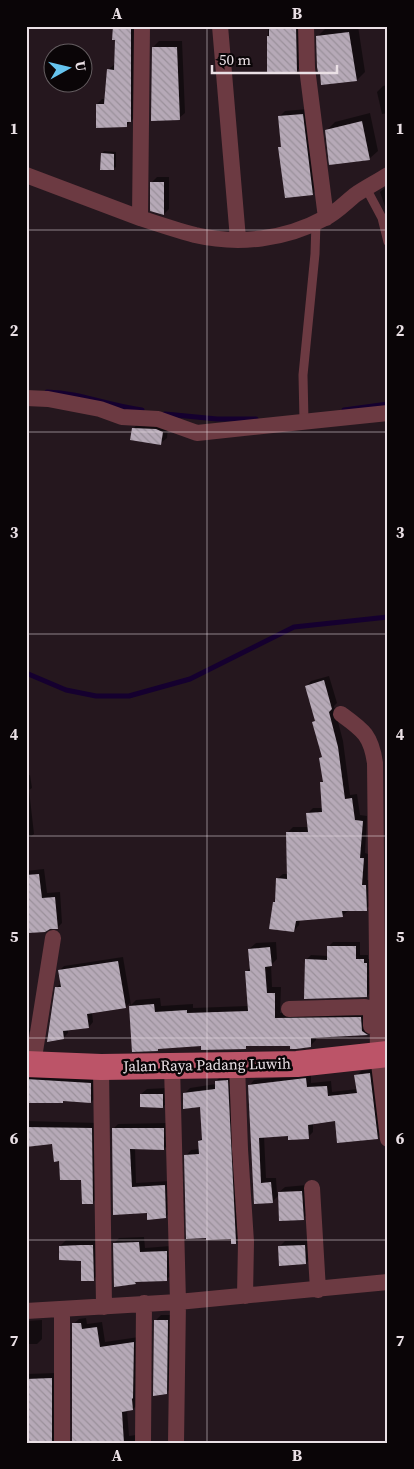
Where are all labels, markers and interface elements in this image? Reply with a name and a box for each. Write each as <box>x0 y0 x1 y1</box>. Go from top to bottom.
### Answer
text: A <box>112 2 123 24</box>
text: B <box>292 2 303 24</box>
north arrow <box>42 42 92 92</box>
scale bar <box>212 42 336 74</box>
text: 50 m <box>219 49 251 70</box>
text: U <box>70 60 91 73</box>
text: 1 <box>10 117 18 139</box>
text: 1 <box>396 117 404 139</box>
text: 2 <box>10 319 19 341</box>
text: 2 <box>396 319 405 341</box>
text: 3 <box>10 521 19 543</box>
text: 3 <box>396 521 405 543</box>
text: 4 <box>10 723 19 745</box>
text: 4 <box>396 723 405 745</box>
text: 5 <box>10 925 19 947</box>
text: 5 <box>396 925 405 947</box>
street label: Jalan Raya Padang Luwih <box>122 1053 291 1076</box>
text: 6 <box>10 1127 19 1149</box>
text: 6 <box>396 1127 405 1149</box>
text: 7 <box>10 1329 19 1351</box>
text: 7 <box>396 1329 405 1351</box>
text: A <box>112 1444 123 1466</box>
text: B <box>292 1444 303 1466</box>

